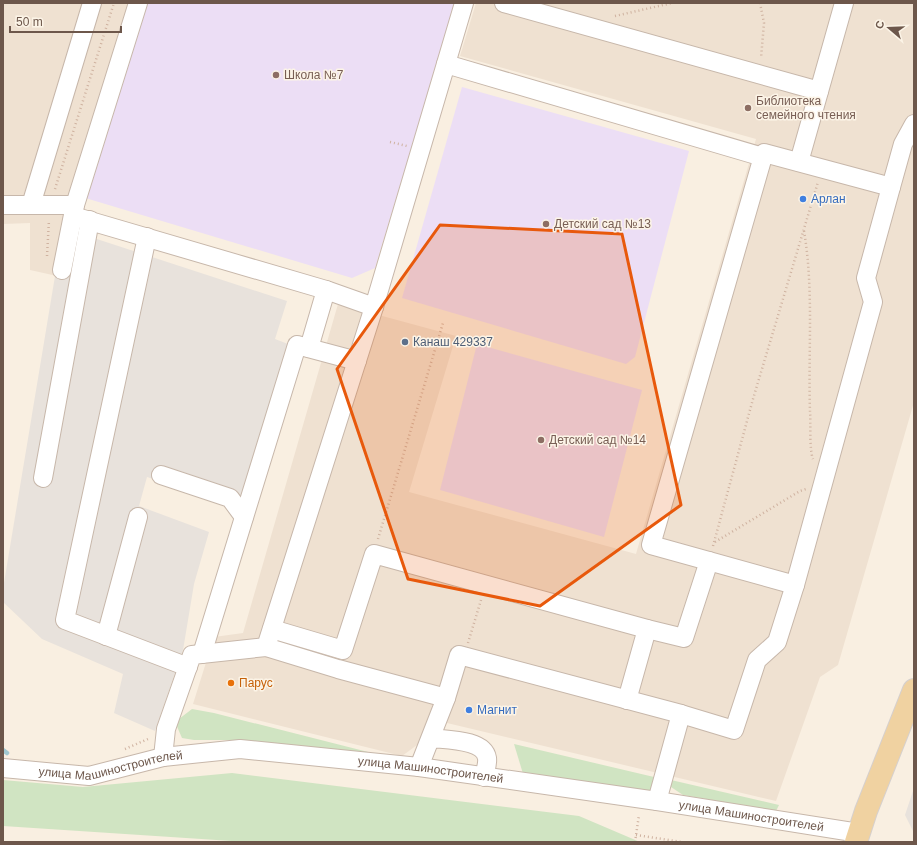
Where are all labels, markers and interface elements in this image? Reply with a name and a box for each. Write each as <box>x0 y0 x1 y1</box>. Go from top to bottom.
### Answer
scale bar <box>10 8 121 34</box>
north arrow <box>869 8 909 48</box>
text: 50 m <box>16 15 43 29</box>
text: С <box>873 19 887 30</box>
place label: Школа №7 <box>284 68 344 82</box>
marker: Школа №7 <box>271 70 281 80</box>
place label: Библиотека семейного чтения <box>756 94 856 122</box>
marker: Библиотека семейного чтения <box>743 103 753 113</box>
place label: Арлан <box>811 192 846 206</box>
marker: Арлан <box>798 194 808 204</box>
place label: Детский сад №13 <box>554 217 651 231</box>
marker: Детский сад №13 <box>541 219 551 229</box>
place label: Канаш 429337 <box>413 335 493 349</box>
marker: Канаш 429337 <box>400 337 410 347</box>
place label: Детский сад №14 <box>549 433 646 447</box>
marker: Детский сад №14 <box>536 435 546 445</box>
place label: Парус <box>239 676 273 690</box>
marker: Парус <box>226 678 236 688</box>
place label: Магнит <box>477 703 518 717</box>
marker: Магнит <box>464 705 474 715</box>
street label: улица Машиностроителей <box>38 748 183 783</box>
street label: улица Машиностроителей <box>357 754 504 786</box>
street label: улица Машиностроителей <box>678 798 825 834</box>

